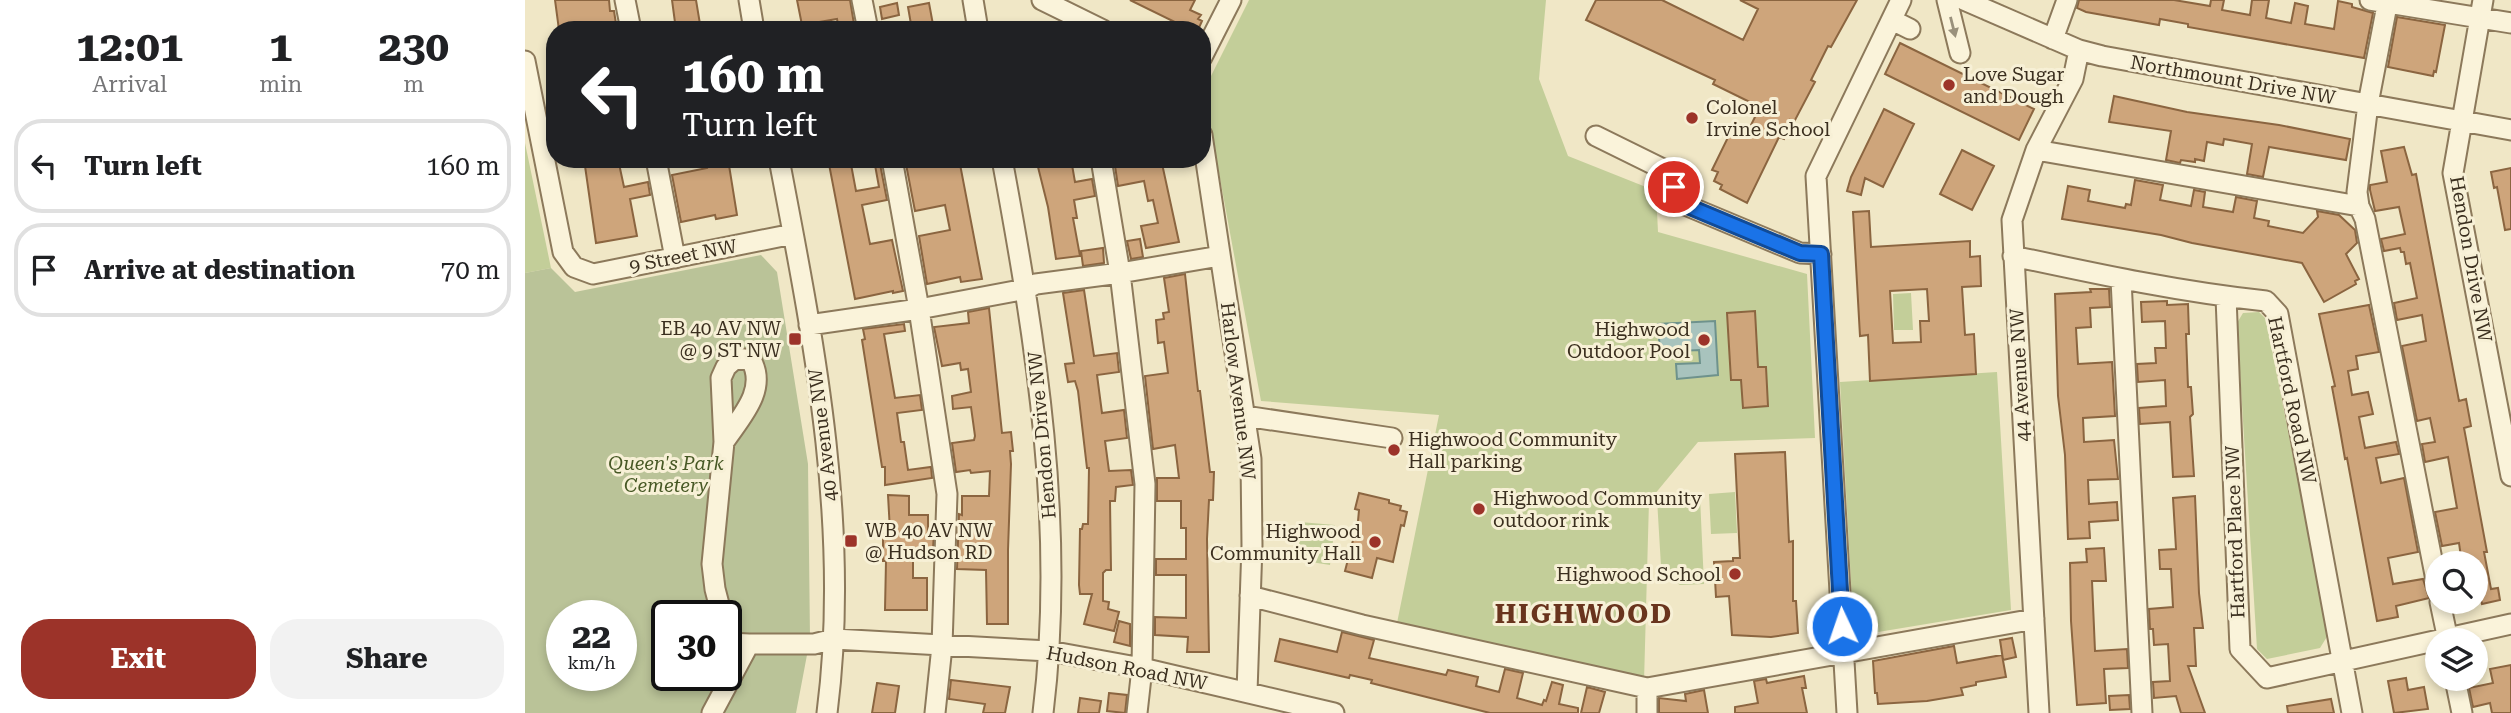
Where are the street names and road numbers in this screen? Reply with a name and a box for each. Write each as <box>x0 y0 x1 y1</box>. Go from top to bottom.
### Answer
street label: Northmount Drive NW <box>2129 51 2338 110</box>
street label: Hendon Drive NW <box>2445 174 2497 345</box>
street label: 9 Street NW <box>627 234 740 278</box>
street label: Harlow Avenue NW <box>1216 301 1260 482</box>
street label: 44 Avenue NW <box>2005 307 2035 442</box>
street label: Hartford Road NW <box>2263 314 2321 487</box>
street label: Hendon Drive NW <box>1023 350 1061 520</box>
street label: 40 Avenue NW <box>803 367 843 503</box>
street label: Hartford Place NW <box>2220 444 2250 619</box>
street label: Hudson Road NW <box>1045 641 1210 695</box>

